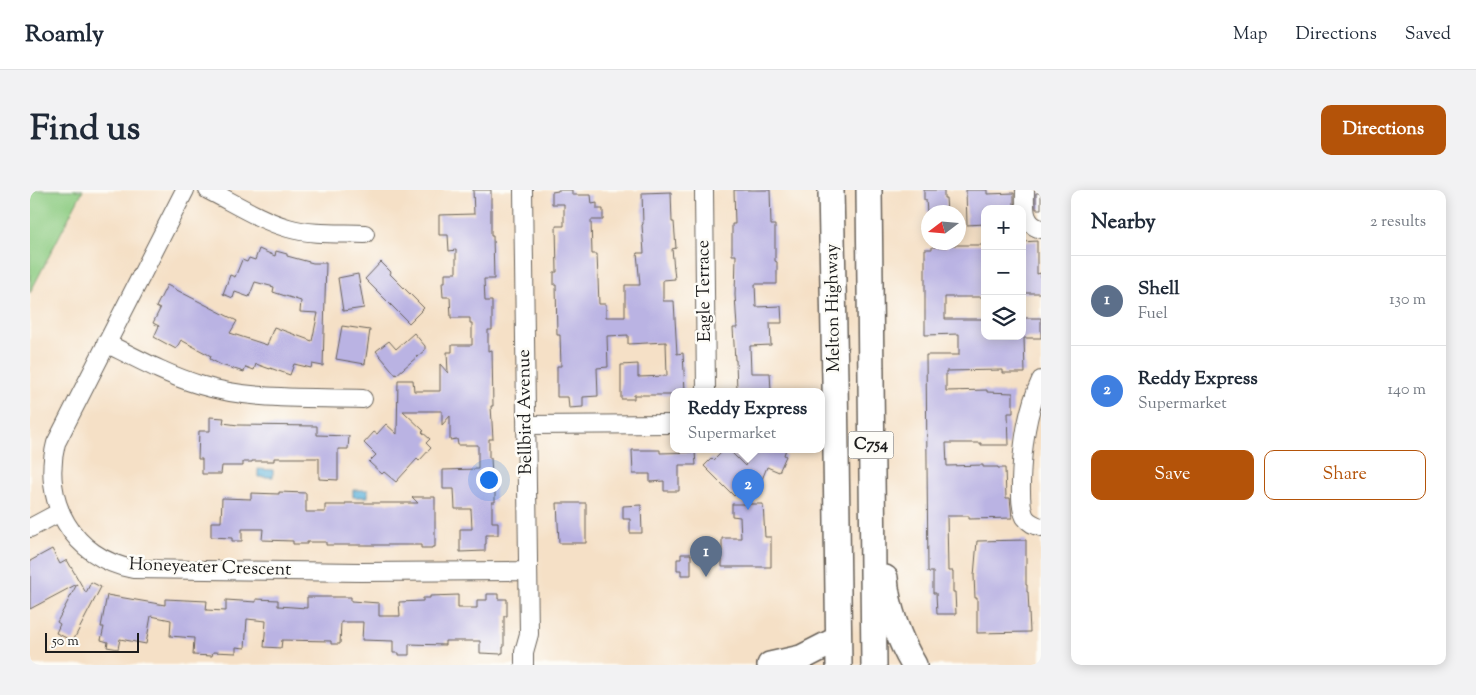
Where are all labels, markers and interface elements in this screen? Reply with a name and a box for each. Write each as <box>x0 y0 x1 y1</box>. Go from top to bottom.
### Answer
text: Roamly <box>25 18 104 52</box>
text: Map <box>1233 22 1268 48</box>
text: Directions <box>1296 22 1377 48</box>
text: Saved <box>1405 22 1451 48</box>
text: Find us <box>30 105 140 156</box>
button: Directions <box>1321 105 1446 155</box>
north arrow <box>921 205 966 250</box>
map controls <box>981 205 1026 340</box>
button: + <box>981 205 1026 250</box>
text: Nearby <box>1091 208 1156 238</box>
text: 2 results <box>1370 211 1426 234</box>
street label: Eagle Terrace <box>691 240 719 342</box>
street label: Melton Highway <box>820 243 848 373</box>
button: − <box>981 250 1026 295</box>
text: Shell <box>1138 276 1180 303</box>
text: 1 <box>1104 289 1110 312</box>
text: 130 m <box>1389 289 1426 312</box>
button: layers <box>981 295 1026 340</box>
text: Fuel <box>1138 303 1168 326</box>
street label: Bellbird Avenue <box>512 349 540 475</box>
text: Reddy Express <box>1138 366 1258 393</box>
text: 2 <box>1103 379 1111 402</box>
text: 140 m <box>1388 379 1426 402</box>
popup <box>670 388 825 453</box>
text: Supermarket <box>1138 393 1227 416</box>
text: Reddy Express <box>688 396 807 423</box>
text: Supermarket <box>688 423 776 446</box>
road number: C754 <box>848 432 894 458</box>
button: Save <box>1091 450 1254 500</box>
button: Share <box>1264 450 1426 500</box>
your location <box>476 467 502 493</box>
pin: 2 <box>732 469 764 510</box>
pin: 1 <box>690 536 722 577</box>
street label: Honeyeater Crescent <box>128 552 292 584</box>
scale bar <box>45 630 139 653</box>
text: 50 m <box>52 632 79 652</box>

